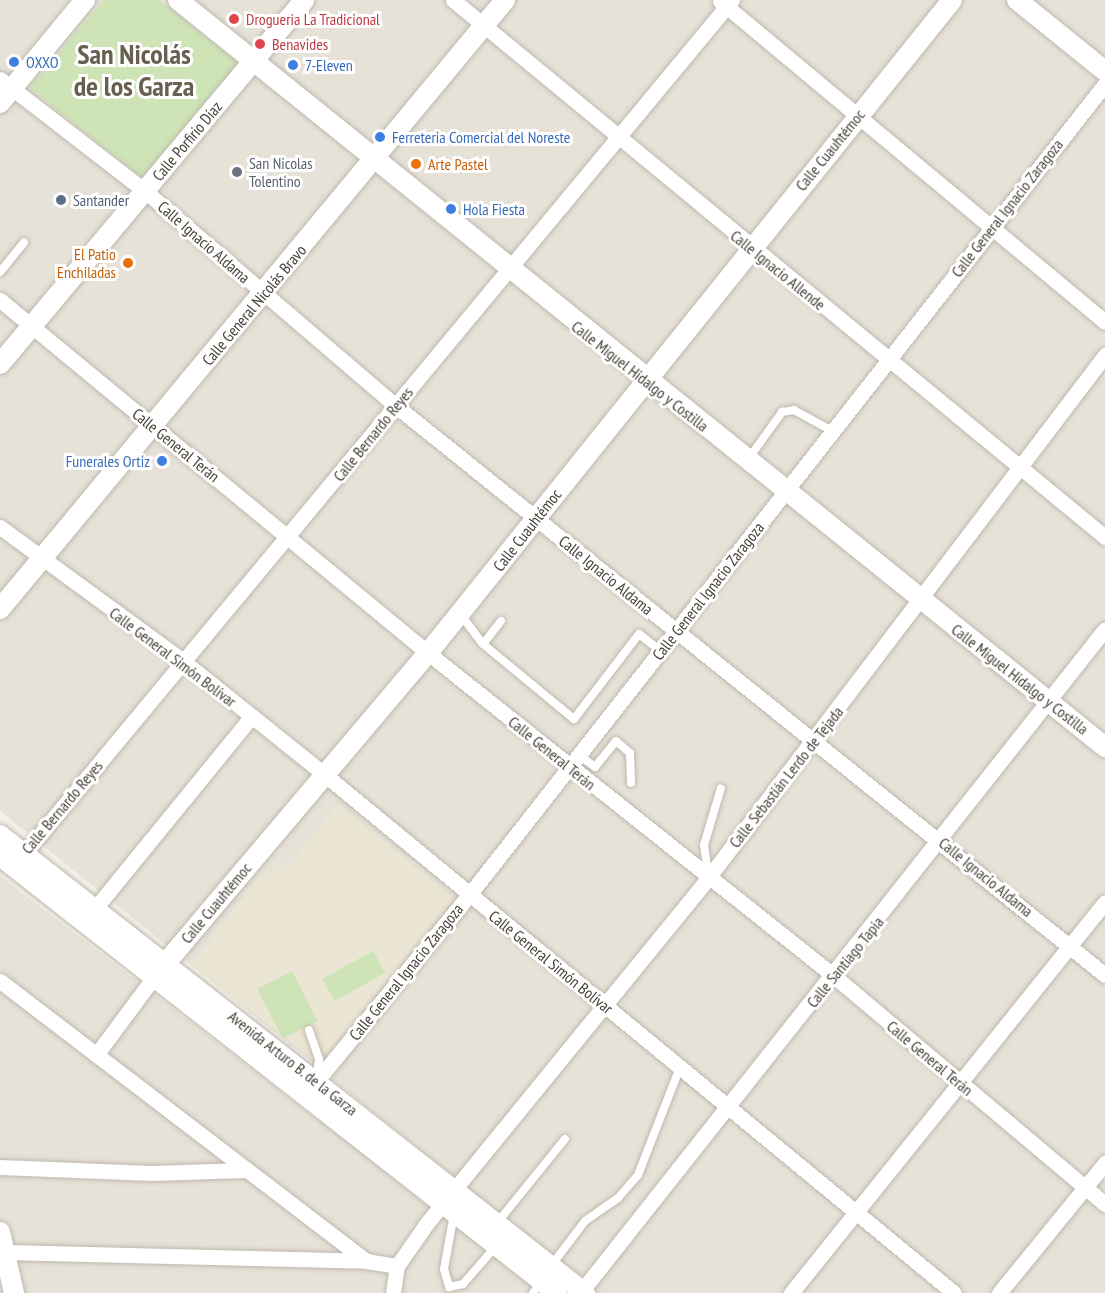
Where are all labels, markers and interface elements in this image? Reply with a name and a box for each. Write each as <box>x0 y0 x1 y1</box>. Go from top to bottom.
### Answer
place label: Drogueria La Tradicional <box>246 9 380 29</box>
marker: Drogueria La Tradicional <box>227 12 241 26</box>
place label: Benavides <box>272 34 328 54</box>
district label: San Nicolás de los Garza <box>73 37 195 103</box>
marker: Benavides <box>253 37 267 51</box>
place label: OXXO <box>26 52 59 72</box>
marker: OXXO <box>7 55 21 69</box>
place label: 7-Eleven <box>305 55 353 75</box>
marker: 7-Eleven <box>286 58 300 72</box>
street label: Calle Porfirio Díaz <box>148 97 226 185</box>
street label: Calle Cuauhtémoc <box>791 105 869 195</box>
place label: Ferreteria Comercial del Noreste <box>392 127 570 147</box>
marker: Ferreteria Comercial del Noreste <box>373 130 387 144</box>
street label: Calle General Ignacio Zaragoza <box>947 135 1067 281</box>
place label: San Nicolas Tolentino <box>249 153 313 191</box>
place label: Arte Pastel <box>428 154 488 174</box>
marker: Arte Pastel <box>409 157 423 171</box>
marker: San Nicolas Tolentino <box>230 165 244 179</box>
place label: Santander <box>73 190 129 210</box>
marker: Santander <box>54 193 68 207</box>
street label: Calle Ignacio Aldama <box>154 197 254 287</box>
place label: Hola Fiesta <box>463 199 525 219</box>
marker: Hola Fiesta <box>444 202 458 216</box>
street label: Calle Ignacio Allende <box>727 226 829 314</box>
street label: Calle General Nicolás Bravo <box>198 241 310 369</box>
place label: El Patio Enchiladas <box>57 244 116 282</box>
marker: El Patio Enchiladas <box>121 256 135 270</box>
street label: Calle Miguel Hidalgo y Costilla <box>568 316 712 436</box>
street label: Calle Bernardo Reyes <box>329 383 417 485</box>
street label: Calle General Terán <box>128 404 224 486</box>
place label: Funerales Ortiz <box>66 451 150 471</box>
marker: Funerales Ortiz <box>155 454 169 468</box>
street label: Calle Cuauhtémoc <box>489 485 565 575</box>
street label: Calle General Ignacio Zaragoza <box>648 518 768 664</box>
street label: Calle Ignacio Aldama <box>555 531 657 619</box>
street label: Calle General Simón Bolívar <box>106 603 240 711</box>
street label: Calle Miguel Hidalgo y Costilla <box>948 619 1092 739</box>
street label: Calle Sebastián Lerdo de Tejada <box>725 702 847 852</box>
street label: Calle General Terán <box>504 712 600 794</box>
street label: Calle Bernardo Reyes <box>17 756 107 858</box>
street label: Calle Ignacio Aldama <box>935 833 1037 921</box>
street label: Calle Cuauhtémoc <box>177 859 255 947</box>
street label: Calle General Ignacio Zaragoza <box>345 900 467 1044</box>
street label: Calle General Simón Bolívar <box>485 906 617 1018</box>
street label: Calle Santiago Tapia <box>802 913 888 1011</box>
street label: Avenida Arturo B. de la Garza <box>224 1006 362 1120</box>
street label: Calle General Terán <box>883 1016 977 1100</box>

